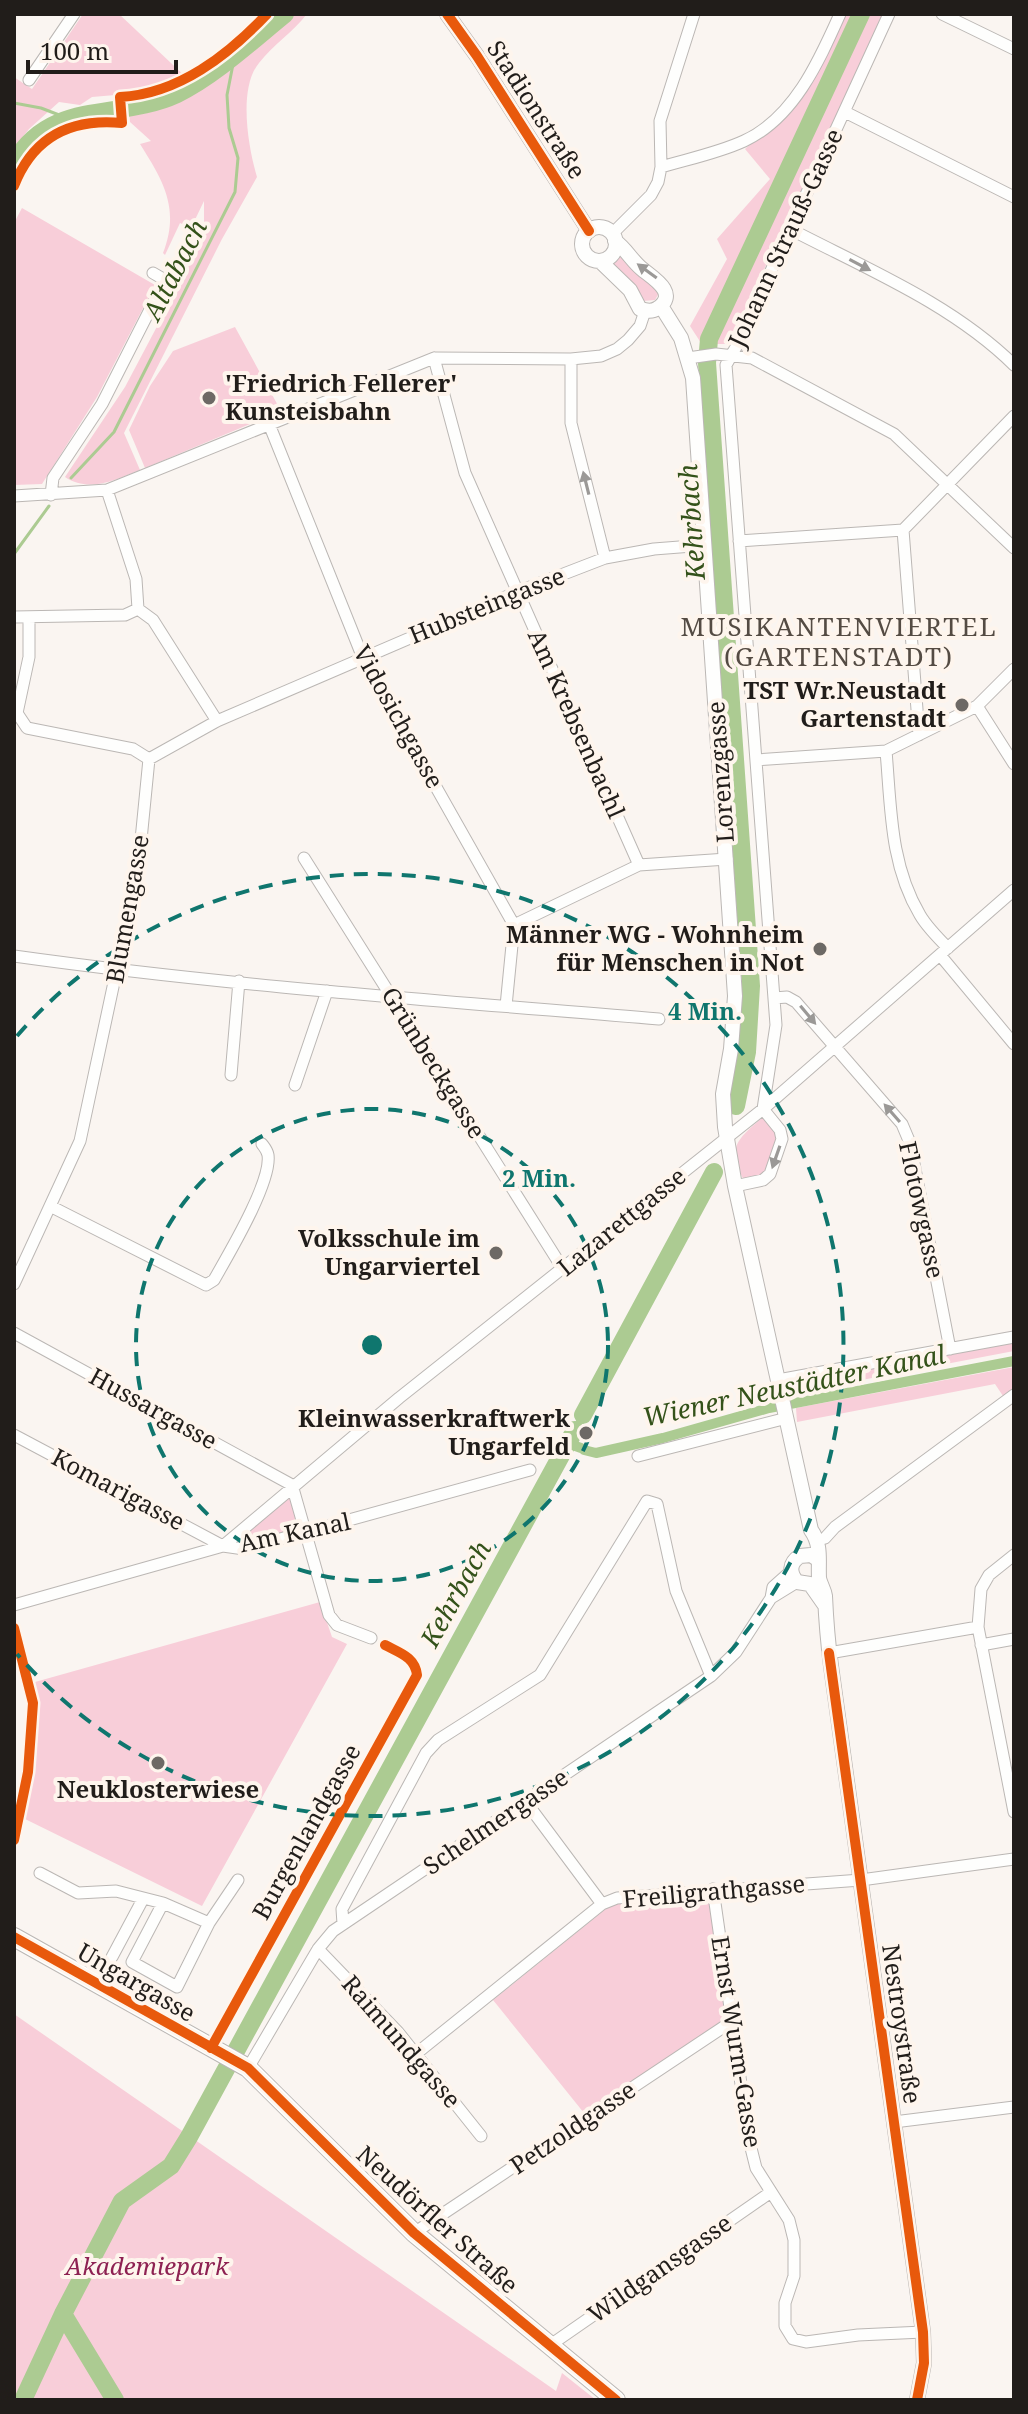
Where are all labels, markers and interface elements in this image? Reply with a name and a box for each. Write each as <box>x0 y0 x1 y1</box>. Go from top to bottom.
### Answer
scale bar <box>28 24 176 74</box>
text: 100 m <box>40 34 109 67</box>
street label: Stadionstraße <box>480 34 594 185</box>
street label: Johann Strauß-Gasse <box>719 123 850 353</box>
water label: Altabach <box>132 213 215 328</box>
one-way arrow <box>848 259 871 272</box>
one-way arrow <box>636 263 658 279</box>
place label: 'Friedrich Fellerer' Kunsteisbahn <box>225 366 457 427</box>
marker: 'Friedrich Fellerer' Kunsteisbahn <box>200 389 218 407</box>
water label: Kehrbach <box>669 462 713 582</box>
one-way arrow <box>580 470 592 495</box>
street label: Hubsteingasse <box>404 558 569 651</box>
district label: MUSIKANTENVIERTEL (GARTENSTADT) <box>680 608 998 674</box>
street label: Am Krebsenbachl <box>521 624 634 824</box>
street label: Vidosichgasse <box>346 639 452 794</box>
place label: TST Wr.Neustadt Gartenstadt <box>744 673 946 734</box>
marker: TST Wr.Neustadt Gartenstadt <box>953 696 971 714</box>
street label: Lorenzgasse <box>698 700 741 844</box>
street label: Blumengasse <box>97 832 156 986</box>
place label: Männer WG - Wohnheim für Menschen in Not <box>506 917 804 978</box>
marker: Männer WG - Wohnheim für Menschen in Not <box>811 940 829 958</box>
street label: Grünbeckgasse <box>374 980 494 1144</box>
text: 4 Min. <box>668 994 742 1027</box>
one-way arrow <box>799 1005 816 1025</box>
one-way arrow <box>884 1103 901 1123</box>
street label: Flotowgasse <box>892 1138 953 1281</box>
one-way arrow <box>769 1145 782 1169</box>
street label: Lazarettgasse <box>550 1159 692 1283</box>
text: 2 Min. <box>502 1161 576 1194</box>
place label: Volksschule im Ungarviertel <box>298 1221 481 1282</box>
marker: Volksschule im Ungarviertel <box>487 1244 505 1262</box>
centre of rings <box>358 1331 386 1359</box>
water label: Wiener Neustädter Kanal <box>639 1335 948 1435</box>
street label: Hussargasse <box>84 1359 224 1456</box>
place label: Kleinwasserkraftwerk Ungarfeld <box>298 1401 571 1462</box>
marker: Kleinwasserkraftwerk Ungarfeld <box>577 1424 595 1442</box>
street label: Komarigasse <box>46 1440 191 1538</box>
street label: Am Kanal <box>236 1504 354 1559</box>
water label: Kehrbach <box>411 1534 499 1654</box>
street label: Burgenlandgasse <box>244 1738 368 1925</box>
marker: Neuklosterwiese <box>149 1754 167 1772</box>
street label: Schelmergasse <box>416 1760 574 1881</box>
place label: Neuklosterwiese <box>57 1772 259 1805</box>
street label: Freiligrathgasse <box>621 1866 806 1915</box>
street label: Ernst Wurm-Gasse <box>704 1933 771 2150</box>
street label: Ungargasse <box>72 1935 202 2029</box>
street label: Nestroystraße <box>875 1942 930 2106</box>
street label: Raimundgasse <box>335 1968 469 2114</box>
street label: Petzoldgasse <box>503 2073 641 2181</box>
street label: Neudörfler Straße <box>350 2137 526 2300</box>
street label: Wildgansgasse <box>581 2206 738 2330</box>
park label: Akademiepark <box>63 2249 230 2282</box>

